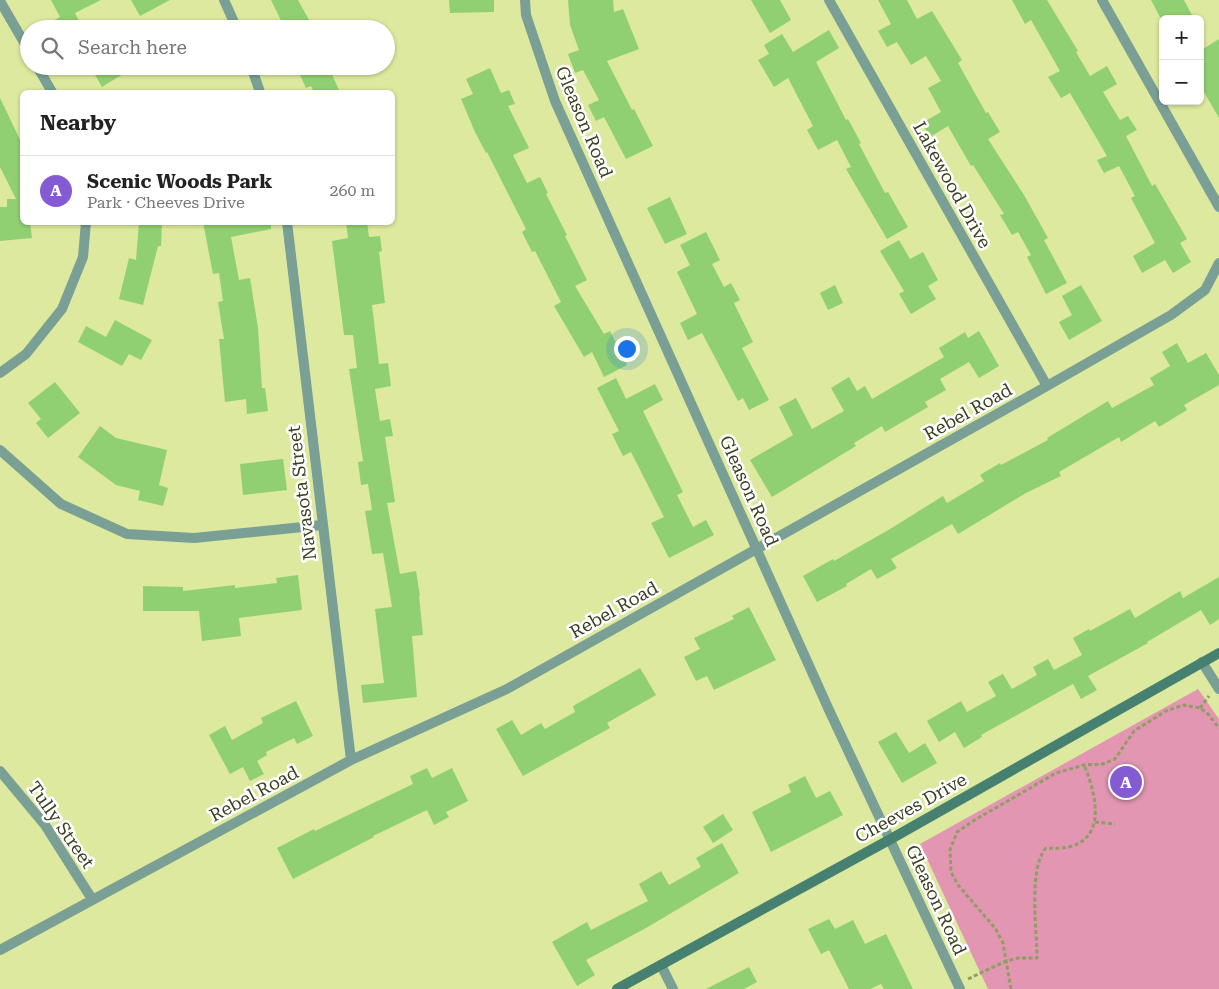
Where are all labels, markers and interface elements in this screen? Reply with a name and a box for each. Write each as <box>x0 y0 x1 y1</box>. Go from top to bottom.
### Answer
map controls <box>1159 15 1204 105</box>
button: + <box>1159 15 1204 60</box>
search box <box>20 20 395 75</box>
icon: search <box>38 34 66 62</box>
text: Search here <box>78 36 187 59</box>
button: − <box>1159 60 1204 105</box>
street label: Gleason Road <box>552 63 618 181</box>
text: Nearby <box>40 111 116 135</box>
street label: Lakewood Drive <box>909 118 996 252</box>
text: Scenic Woods Park <box>87 170 272 193</box>
text: A <box>50 181 62 200</box>
text: 260 m <box>329 181 375 200</box>
text: Park · Cheeves Drive <box>87 193 245 212</box>
your location <box>614 336 640 362</box>
street label: Rebel Road <box>920 379 1016 444</box>
street label: Navasota Street <box>283 424 320 562</box>
street label: Gleason Road <box>716 432 783 550</box>
street label: Rebel Road <box>566 577 662 642</box>
street label: Rebel Road <box>206 761 302 826</box>
pin: A <box>1110 763 1142 801</box>
street label: Cheeves Drive <box>851 768 970 847</box>
street label: Tully Street <box>24 777 99 872</box>
street label: Gleason Road <box>902 841 971 959</box>

